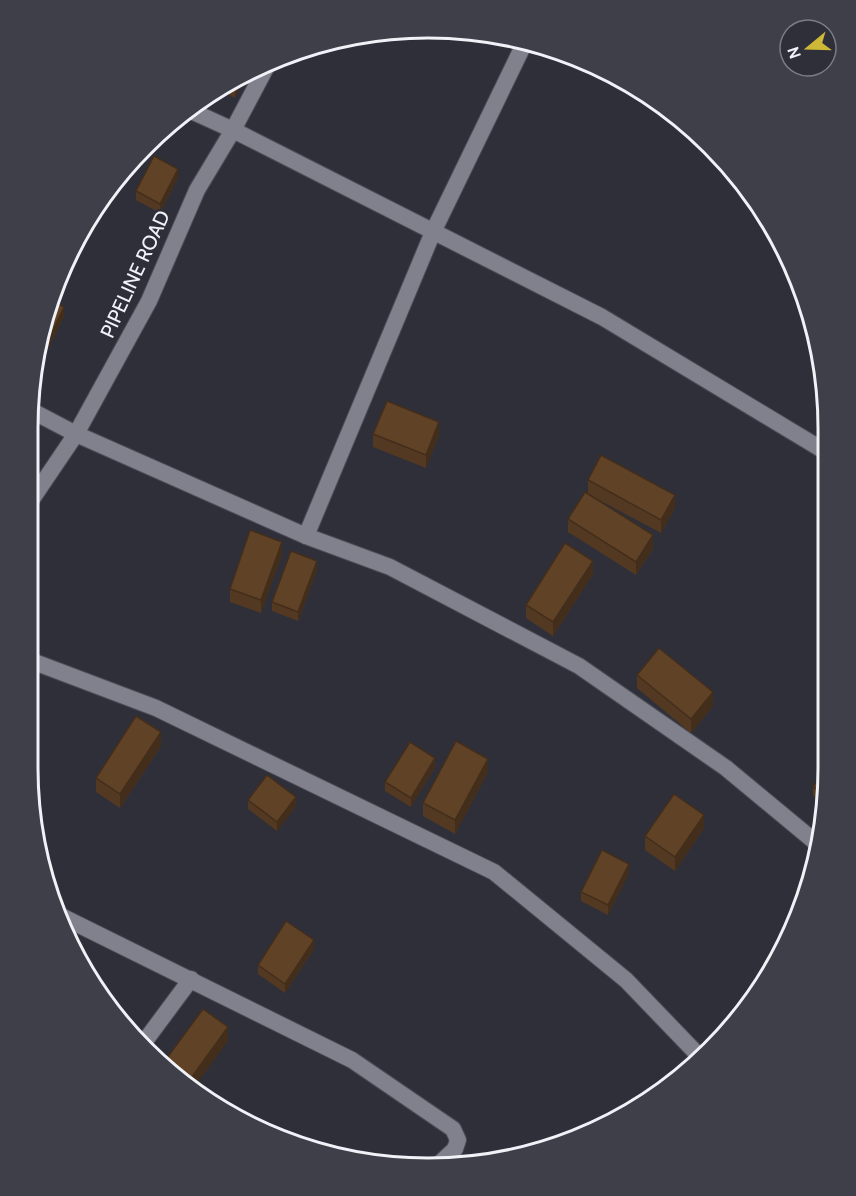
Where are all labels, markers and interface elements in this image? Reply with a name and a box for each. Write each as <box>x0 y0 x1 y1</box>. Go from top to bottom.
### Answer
north arrow <box>778 18 838 78</box>
text: N <box>783 44 805 61</box>
street label: PIPELINE ROAD <box>95 206 175 342</box>

